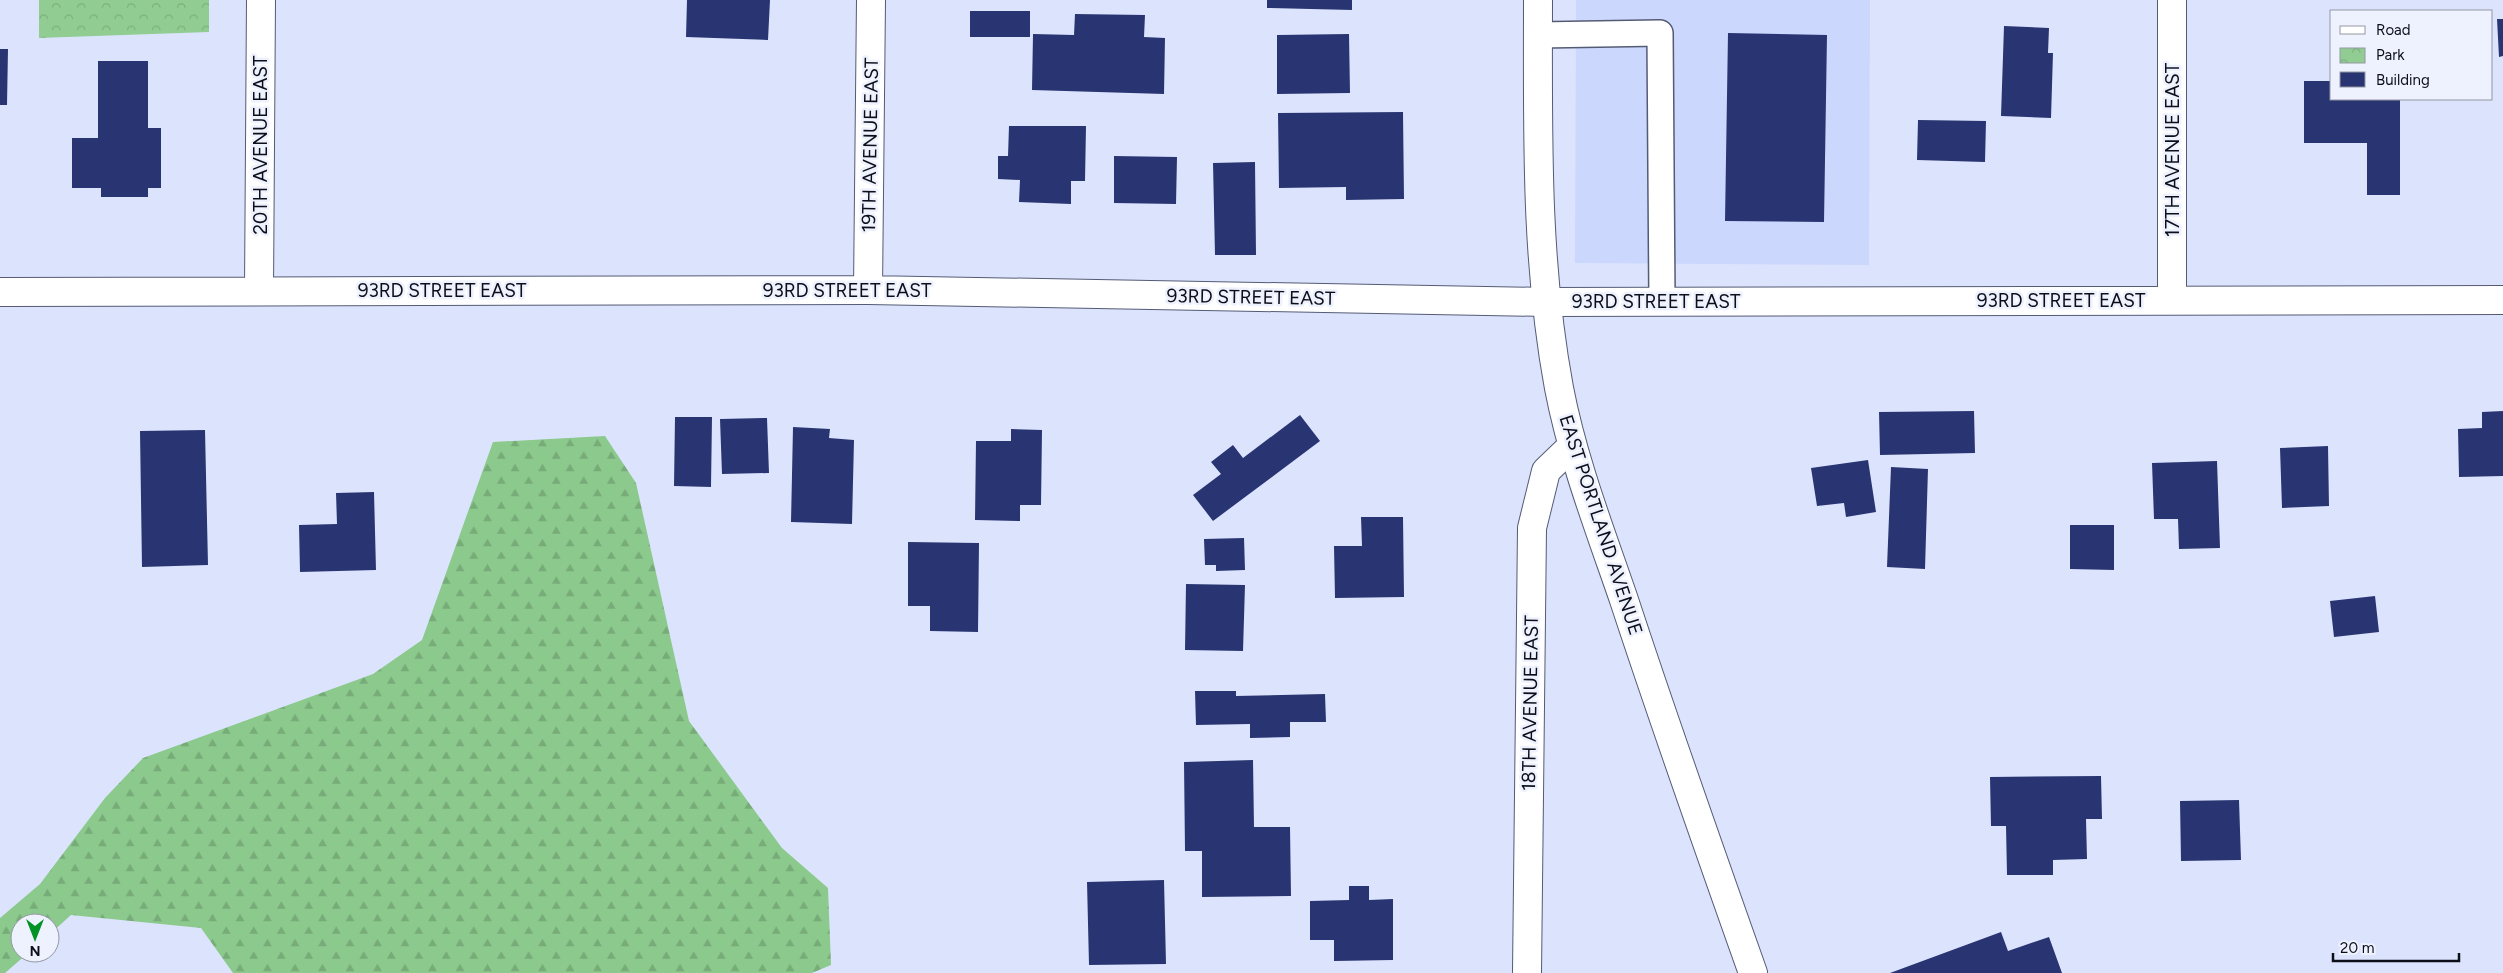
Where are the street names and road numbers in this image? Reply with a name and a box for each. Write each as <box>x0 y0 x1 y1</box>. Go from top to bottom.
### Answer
street label: 20TH AVENUE EAST <box>249 55 272 235</box>
street label: 19TH AVENUE EAST <box>857 57 883 233</box>
street label: 17TH AVENUE EAST <box>2161 62 2184 237</box>
street label: 93RD STREET EAST <box>358 279 527 302</box>
street label: 93RD STREET EAST <box>763 279 932 302</box>
street label: 93RD STREET EAST <box>1166 284 1336 310</box>
street label: 93RD STREET EAST <box>1977 289 2146 312</box>
street label: 93RD STREET EAST <box>1572 290 1741 313</box>
street label: EAST PORTLAND AVENUE <box>1555 412 1647 638</box>
street label: 18TH AVENUE EAST <box>1517 614 1543 791</box>

